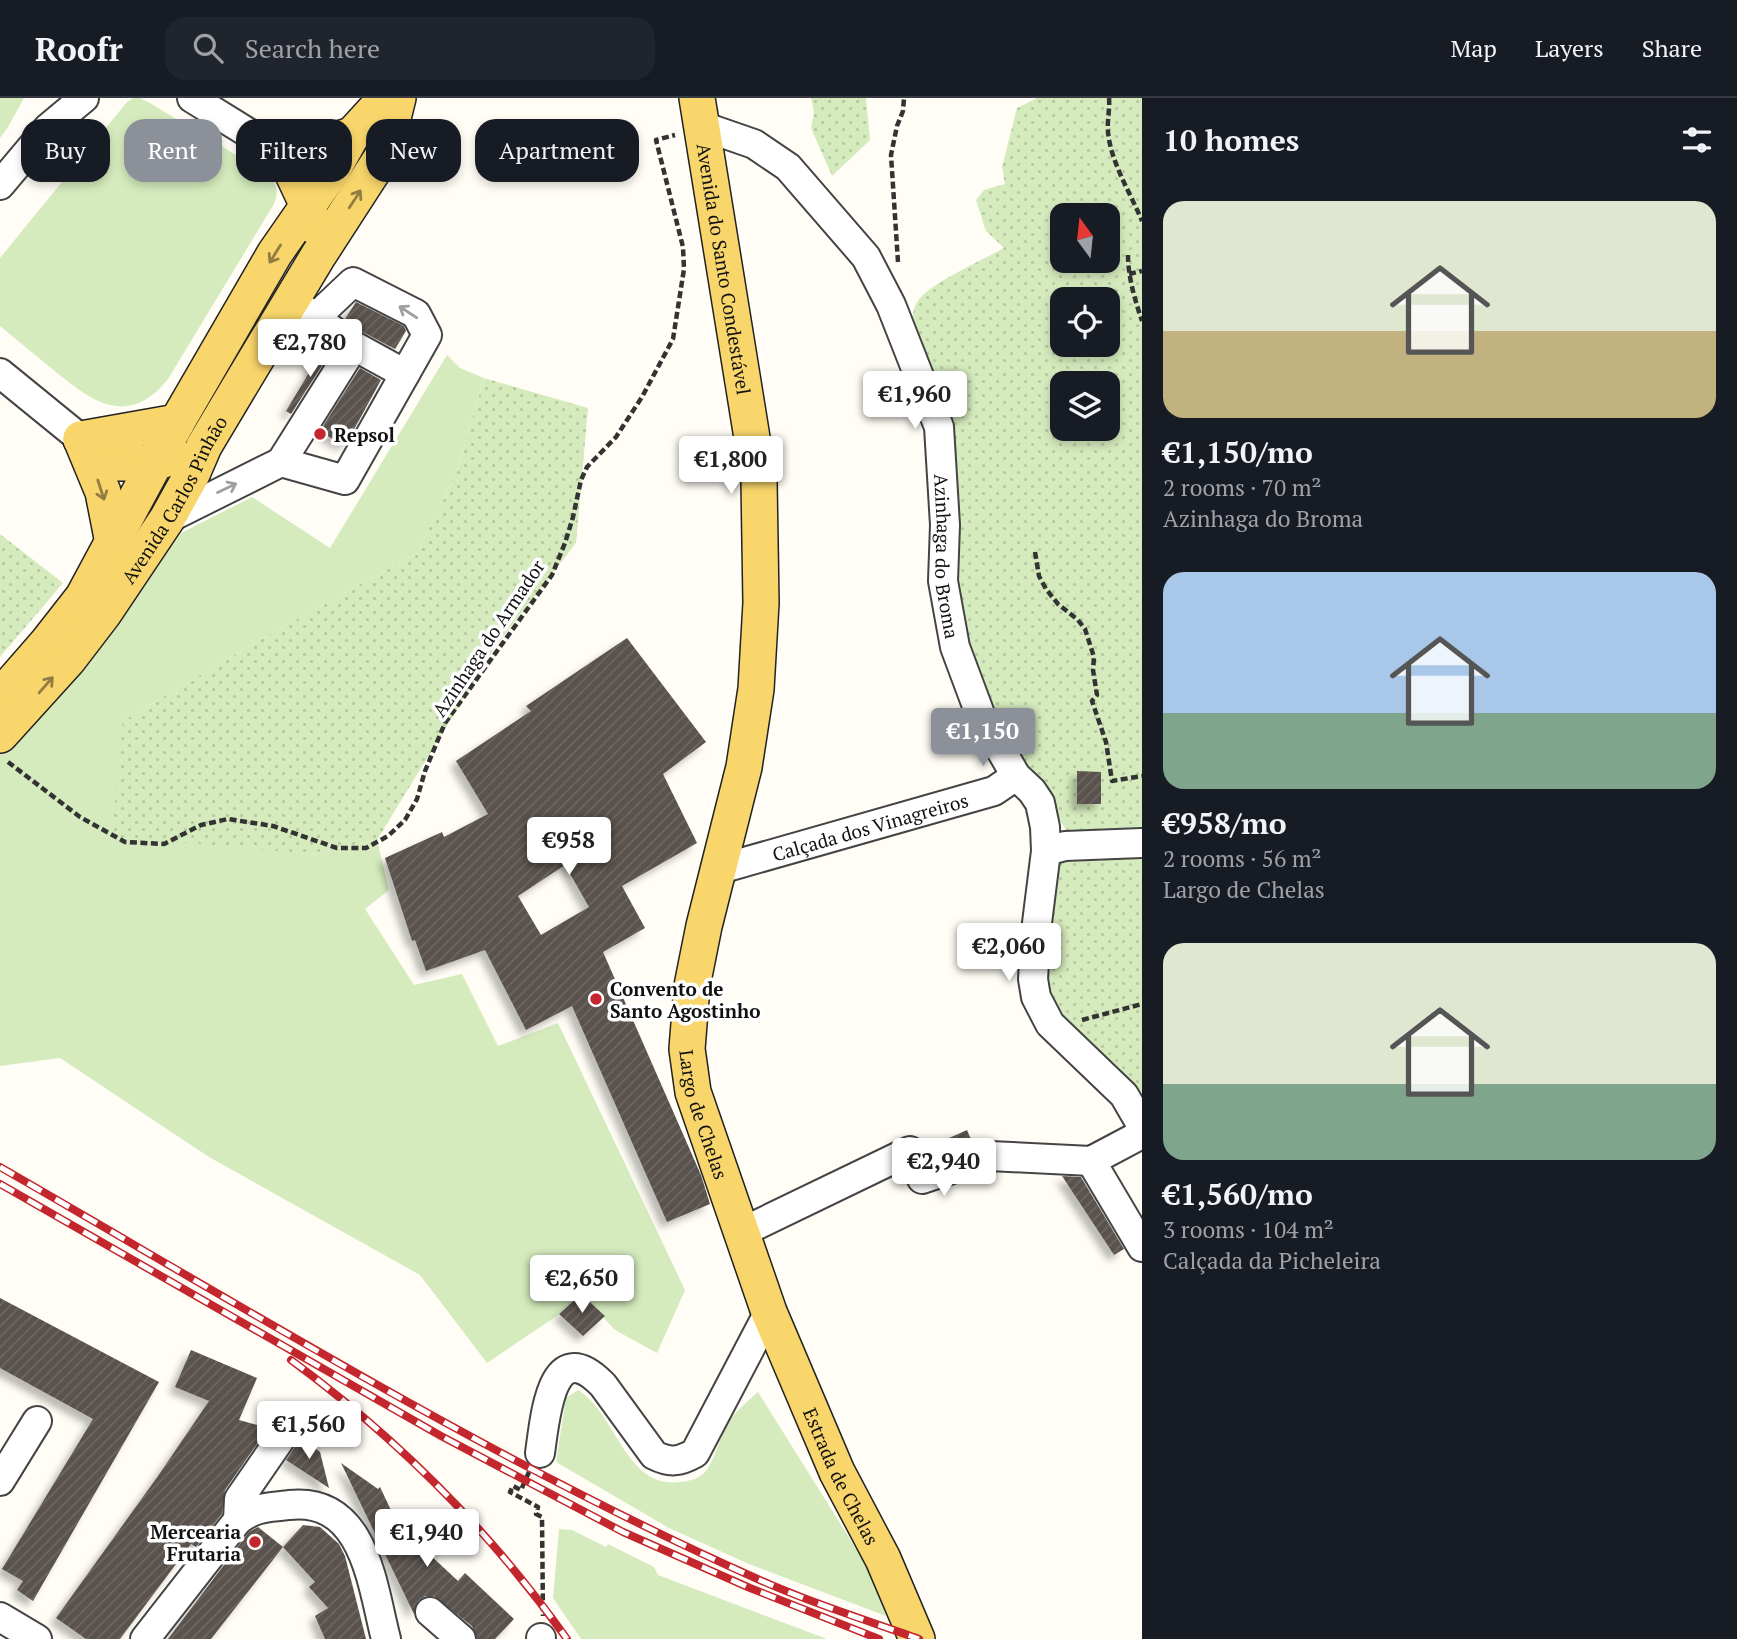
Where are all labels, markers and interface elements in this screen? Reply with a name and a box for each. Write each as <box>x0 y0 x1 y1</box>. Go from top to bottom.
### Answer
search box <box>165 17 655 80</box>
text: Roofr <box>35 27 123 70</box>
icon: search <box>189 29 227 67</box>
text: Search here <box>245 31 380 65</box>
text: Map <box>1450 32 1497 64</box>
text: Layers <box>1535 32 1604 64</box>
text: Share <box>1642 32 1702 64</box>
chip: Buy <box>21 119 110 182</box>
chip: Rent <box>124 119 222 182</box>
chip: Filters <box>236 119 352 182</box>
chip: New <box>366 119 461 182</box>
chip: Apartment <box>475 119 639 182</box>
text: 10 homes <box>1163 120 1299 160</box>
icon: filters <box>1678 121 1716 159</box>
street label: Avenida do Santo Condestável <box>692 141 757 396</box>
one-way arrow <box>349 189 363 209</box>
north arrow <box>1050 203 1120 273</box>
map controls <box>1050 203 1120 441</box>
one-way arrow <box>267 244 282 263</box>
icon: home <box>1377 247 1503 373</box>
button: locate <box>1050 287 1120 357</box>
one-way arrow <box>399 304 418 319</box>
pin: €2,780 <box>253 320 367 379</box>
text: €2,780 <box>274 326 346 357</box>
button: layers <box>1050 371 1120 441</box>
pin: €1,960 <box>858 372 972 431</box>
text: €1,960 <box>879 378 951 409</box>
street label: Avenida Carlos Pinhão <box>115 411 232 588</box>
place label: Repsol <box>334 422 395 447</box>
marker: Repsol <box>312 426 328 442</box>
text: €1,150/mo <box>1163 432 1313 472</box>
pin: €1,800 <box>674 436 788 496</box>
text: €1,800 <box>695 443 767 474</box>
text: 2 rooms · 70 m² <box>1163 472 1322 503</box>
street label: Azinhaga do Broma <box>929 473 966 641</box>
one-way arrow <box>95 479 108 501</box>
one-way arrow <box>216 480 237 494</box>
text: Azinhaga do Broma <box>1163 503 1363 534</box>
street label: Azinhaga do Armador <box>426 554 550 721</box>
icon: home <box>1377 618 1503 744</box>
one-way arrow <box>38 676 54 694</box>
pin: €1,150 <box>926 708 1040 768</box>
text: €1,150 <box>947 715 1019 746</box>
street label: Calçada dos Vinagreiros <box>769 787 971 866</box>
text: €958/mo <box>1163 803 1287 843</box>
pin: €958 <box>528 818 610 877</box>
text: €958 <box>543 824 595 855</box>
text: 2 rooms · 56 m² <box>1163 843 1322 874</box>
text: Largo de Chelas <box>1163 874 1325 905</box>
pin: €2,060 <box>952 924 1066 983</box>
text: €2,060 <box>973 930 1045 961</box>
place label: Convento de Santo Agostinho <box>610 976 761 1023</box>
icon: home <box>1377 989 1503 1115</box>
marker: Convento de Santo Agostinho <box>588 991 604 1007</box>
street label: Largo de Chelas <box>675 1048 735 1182</box>
pin: €2,940 <box>887 1138 1001 1198</box>
text: €2,940 <box>908 1145 980 1176</box>
text: €1,560/mo <box>1163 1174 1313 1214</box>
text: 3 rooms · 104 m² <box>1163 1214 1334 1245</box>
text: Calçada da Picheleira <box>1163 1245 1381 1276</box>
pin: €2,650 <box>525 1256 639 1315</box>
text: €2,650 <box>546 1262 618 1293</box>
pin: €1,560 <box>252 1402 366 1461</box>
street label: Estrada de Chelas <box>798 1404 886 1549</box>
text: €1,560 <box>273 1408 345 1439</box>
pin: €1,940 <box>370 1510 484 1569</box>
text: €1,940 <box>391 1516 463 1547</box>
place label: Mercearia Frutaria <box>150 1519 241 1566</box>
marker: Mercearia Frutaria <box>247 1534 263 1550</box>

